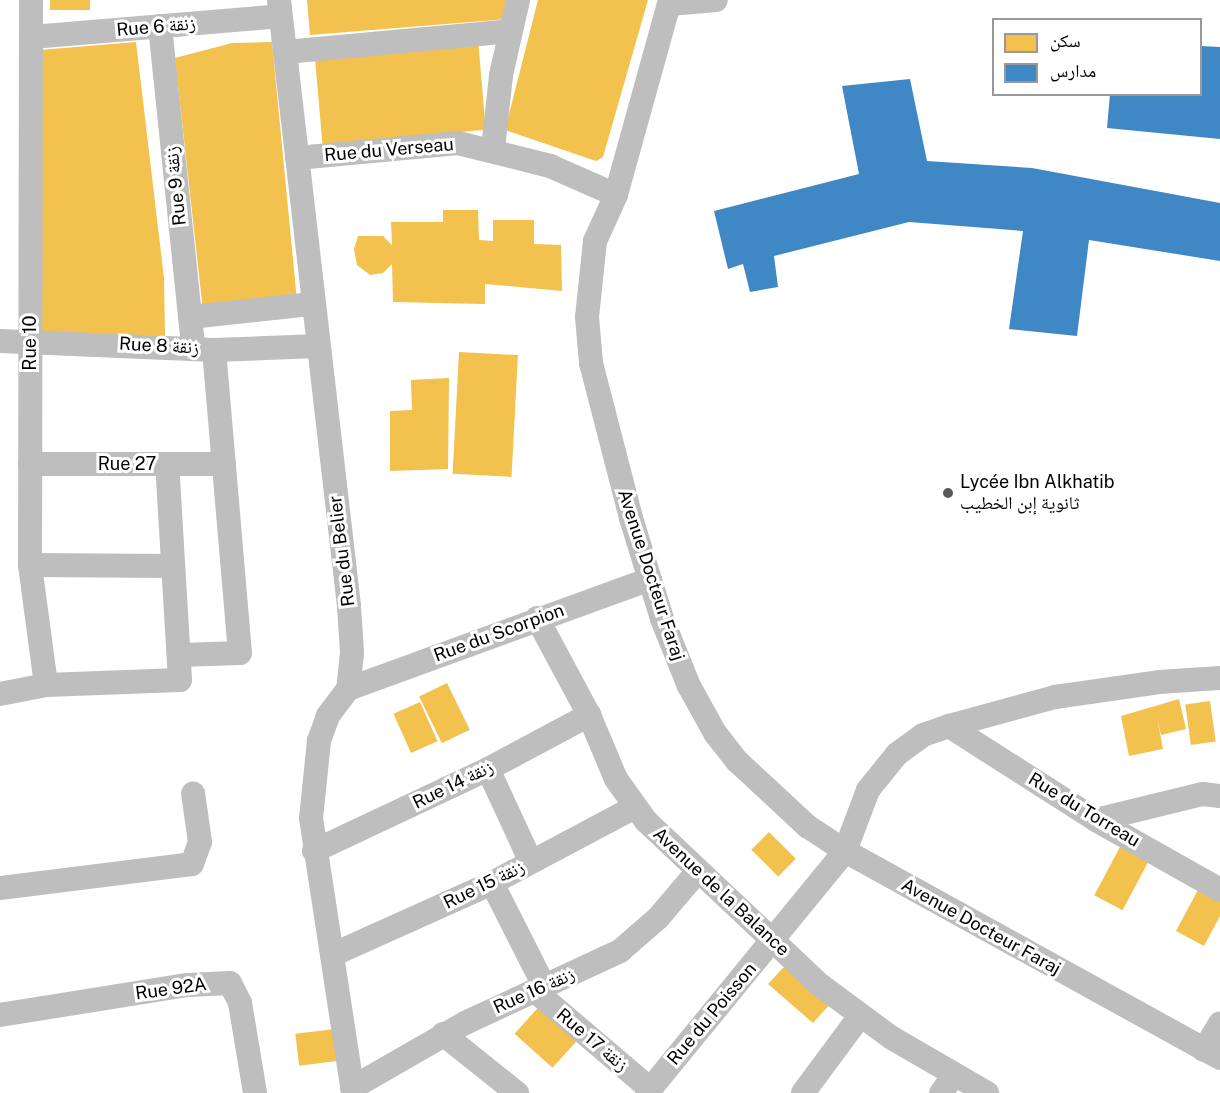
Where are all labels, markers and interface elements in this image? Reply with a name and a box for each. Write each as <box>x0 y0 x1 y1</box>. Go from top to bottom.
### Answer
street label: Rue 6 زنقة <box>115 13 197 41</box>
legend <box>992 18 1202 96</box>
text: سكن <box>1050 30 1081 51</box>
text: مدارس <box>1050 60 1096 81</box>
street label: Rue du Verseau <box>323 134 455 166</box>
street label: Rue 9 زنقة <box>161 145 191 227</box>
street label: Rue 10 <box>19 315 41 371</box>
street label: Rue 8 زنقة <box>118 333 200 359</box>
street label: Rue 27 <box>98 453 156 475</box>
place label: Lycée Ibn Alkhatib ثانوية إبن الخطيب <box>960 472 1115 514</box>
marker: Lycée Ibn Alkhatib ثانوية إبن الخطيب <box>941 486 955 500</box>
street label: Avenue Docteur Faraj <box>613 487 689 663</box>
street label: Rue du Belier <box>324 494 360 608</box>
street label: Rue du Scorpion <box>431 599 567 667</box>
street label: Rue 14 زنقة <box>409 756 497 814</box>
street label: Rue du Torreau <box>1024 768 1144 852</box>
street label: Avenue de la Balance <box>648 823 794 961</box>
street label: Rue 15 زنقة <box>440 856 528 914</box>
street label: Avenue Docteur Faraj <box>897 874 1065 980</box>
street label: Rue du Poisson <box>663 958 761 1070</box>
street label: Rue 16 زنقة <box>490 963 578 1019</box>
street label: Rue 92A <box>134 973 208 1005</box>
street label: Rue 17 زنقة <box>552 1004 632 1076</box>

